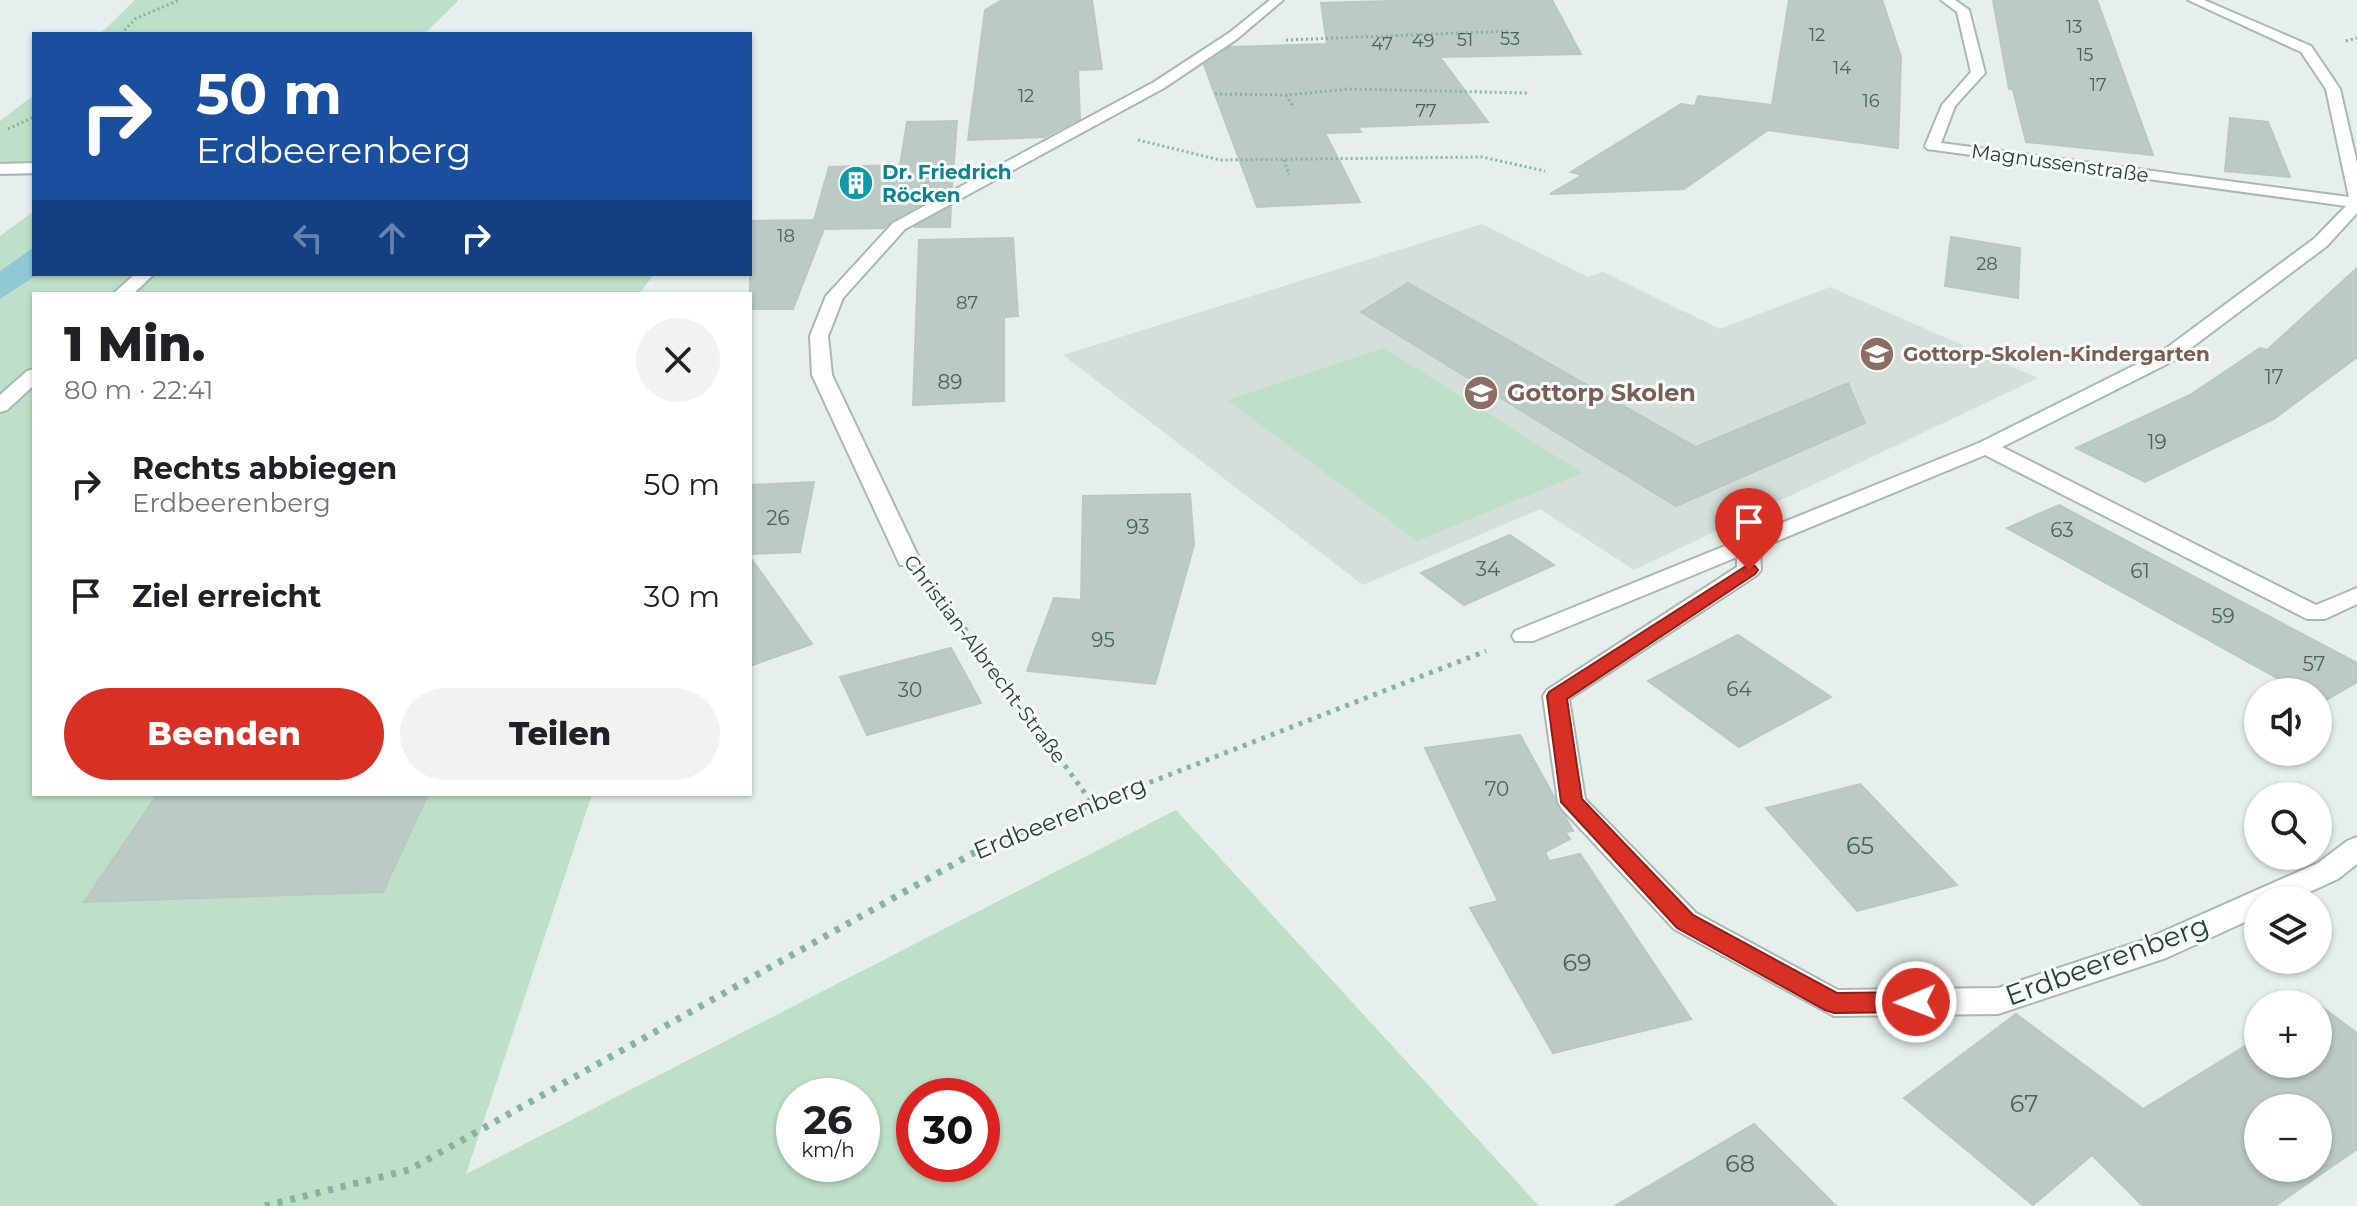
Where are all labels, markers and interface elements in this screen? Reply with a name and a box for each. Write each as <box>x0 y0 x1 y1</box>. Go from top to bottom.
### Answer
house number: 13 <box>2066 16 2082 38</box>
house number: 12 <box>1809 24 1825 46</box>
house number: 53 <box>1500 28 1520 50</box>
house number: 51 <box>1457 29 1473 51</box>
house number: 49 <box>1412 30 1434 52</box>
house number: 47 <box>1371 33 1393 55</box>
house number: 15 <box>2077 44 2093 66</box>
house number: 14 <box>1833 57 1851 79</box>
text: 50 m <box>196 60 342 128</box>
icon: right <box>64 64 168 168</box>
house number: 17 <box>2089 74 2107 96</box>
house number: 12 <box>1018 85 1034 107</box>
house number: 16 <box>1862 90 1880 112</box>
house number: 77 <box>1415 100 1437 122</box>
text: Erdbeerenberg <box>196 128 471 172</box>
street label: Magnussenstraße <box>1970 139 2150 187</box>
place label: Dr. Friedrich Röcken <box>882 160 1012 207</box>
building icon: Dr. Friedrich Röcken <box>837 164 875 202</box>
icon: left <box>286 216 330 260</box>
icon: ahead <box>370 216 414 260</box>
icon: right <box>454 216 498 260</box>
house number: 18 <box>777 225 795 247</box>
house number: 28 <box>1976 253 1998 275</box>
house number: 87 <box>956 292 978 314</box>
text: 1 Min. <box>64 315 205 373</box>
button: close <box>636 318 720 402</box>
school or university icon: Gottorp-Skolen-Kindergarten <box>1858 335 1896 373</box>
place label: Gottorp-Skolen-Kindergarten <box>1903 342 2210 366</box>
house number: 17 <box>2265 365 2284 389</box>
house number: 89 <box>938 370 962 394</box>
text: 80 m · 22:41 <box>64 374 213 406</box>
school or university icon: Gottorp Skolen <box>1462 374 1500 412</box>
place label: Gottorp Skolen <box>1507 378 1696 407</box>
house number: 19 <box>2147 430 2167 454</box>
text: Rechts abbiegen <box>132 450 397 487</box>
icon: right <box>64 462 108 506</box>
text: 50 m <box>643 466 720 503</box>
text: Erdbeerenberg <box>132 487 331 519</box>
pin <box>1715 488 1783 570</box>
icon: arrive <box>1727 500 1771 544</box>
house number: 26 <box>766 506 790 530</box>
house number: 93 <box>1126 515 1150 539</box>
house number: 63 <box>2050 518 2074 542</box>
street label: Christian-Albrecht-Straße <box>899 550 1071 768</box>
house number: 34 <box>1476 557 1500 581</box>
house number: 61 <box>2130 559 2150 583</box>
icon: arrive <box>64 574 108 618</box>
text: Ziel erreicht <box>132 578 321 615</box>
text: 30 m <box>644 578 720 615</box>
house number: 59 <box>2211 604 2235 628</box>
house number: 95 <box>1091 628 1115 652</box>
house number: 57 <box>2303 652 2325 676</box>
house number: 64 <box>1726 677 1752 701</box>
house number: 30 <box>898 678 922 702</box>
map controls <box>2244 678 2332 1182</box>
button: sound <box>2244 678 2332 766</box>
button: Beenden <box>64 688 384 780</box>
button: Teilen <box>400 688 720 780</box>
street label: Erdbeerenberg <box>969 770 1150 865</box>
house number: 70 <box>1485 777 1509 801</box>
button: search <box>2244 782 2332 870</box>
house number: 65 <box>1846 831 1874 860</box>
button: layers <box>2244 886 2332 974</box>
street label: Erdbeerenberg <box>2001 907 2213 1013</box>
house number: 69 <box>1562 948 1592 977</box>
position arrow <box>1874 960 1958 1044</box>
button: + <box>2244 990 2332 1078</box>
speed limit sign: 30 <box>896 1078 1000 1182</box>
house number: 67 <box>2010 1089 2038 1118</box>
button: − <box>2244 1094 2332 1182</box>
text: 26 <box>803 1095 853 1144</box>
text: km/h <box>801 1138 855 1162</box>
house number: 68 <box>1725 1149 1755 1178</box>

